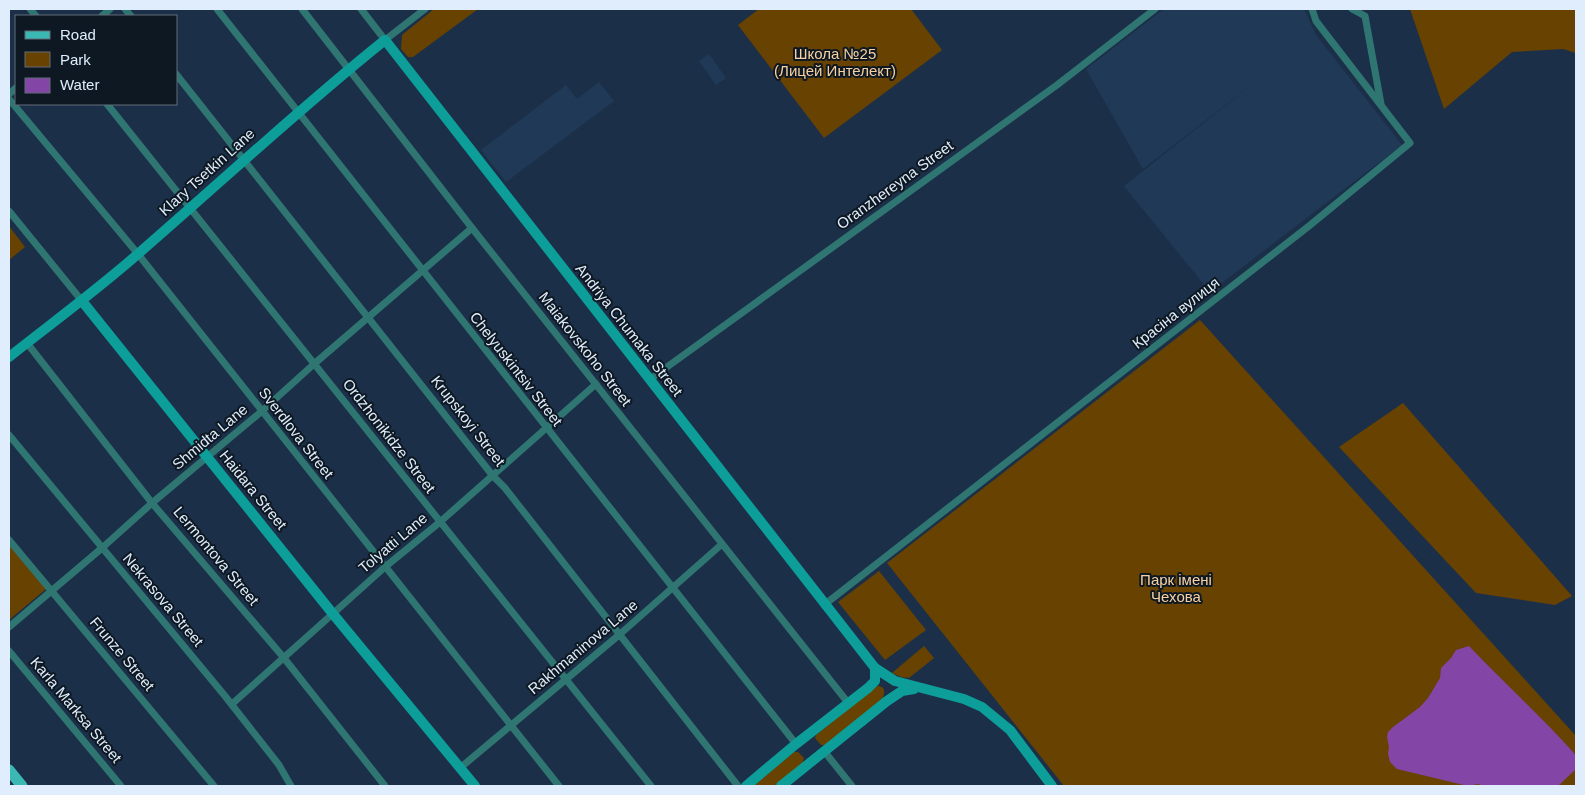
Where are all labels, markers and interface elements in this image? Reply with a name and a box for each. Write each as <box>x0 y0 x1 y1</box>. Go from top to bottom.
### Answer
legend <box>15 15 178 105</box>
text: Road <box>60 26 96 43</box>
park label: Школа №25 (Лицей Интелект) <box>774 45 896 79</box>
text: Park <box>60 51 91 68</box>
text: Water <box>60 76 99 93</box>
street label: Klary Tsetkin Lane <box>156 124 258 219</box>
street label: Oranzhereyna Street <box>833 136 957 232</box>
street label: Andriya Chumaka Street <box>572 260 687 400</box>
street label: Красіна вулиця <box>1129 273 1223 352</box>
street label: Maiakovskoho Street <box>536 288 636 410</box>
street label: Chelyuskintsiv Street <box>467 308 567 430</box>
street label: Krupskoyi Street <box>428 372 509 470</box>
street label: Ordzhonikidze Street <box>340 375 440 497</box>
street label: Sverdlova Street <box>256 384 338 482</box>
street label: Shmidta Lane <box>169 400 251 473</box>
street label: Haidara Street <box>216 447 291 533</box>
street label: Lermontova Street <box>170 503 263 609</box>
street label: Tolyatti Lane <box>355 509 430 576</box>
street label: Nekrasova Street <box>120 550 208 650</box>
park label: Парк імені Чехова <box>1140 571 1212 605</box>
street label: Rakhmaninova Lane <box>525 596 641 697</box>
street label: Frunze Street <box>87 613 159 695</box>
street label: Karla Marksa Street <box>27 653 126 767</box>

